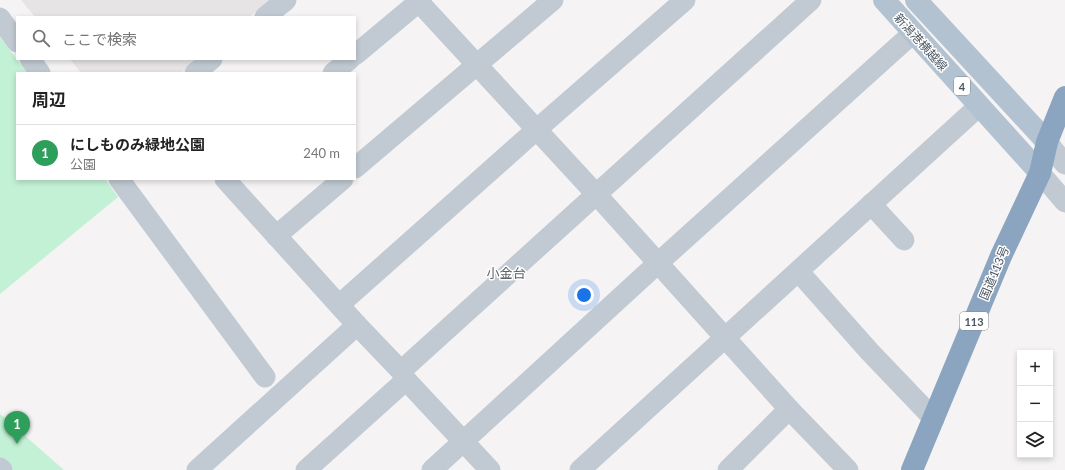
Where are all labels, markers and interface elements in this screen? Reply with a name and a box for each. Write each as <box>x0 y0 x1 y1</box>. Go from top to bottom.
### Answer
street label: 新潟港横越線 <box>891 10 951 74</box>
search box <box>16 16 356 60</box>
icon: search <box>30 27 52 49</box>
text: ここで検索 <box>62 30 137 48</box>
road number: 4 <box>954 77 970 95</box>
text: 周辺 <box>32 89 66 110</box>
text: にしものみ緑地公園 <box>70 135 205 153</box>
text: 1 <box>41 145 49 161</box>
text: 240 m <box>303 145 340 161</box>
text: 公園 <box>70 156 96 172</box>
street label: 国道113号 <box>976 244 1012 302</box>
district label: 小金台 <box>486 265 526 281</box>
your location <box>574 285 594 305</box>
road number: 113 <box>960 312 988 330</box>
map controls <box>1017 350 1053 458</box>
button: + <box>1017 350 1053 386</box>
button: − <box>1017 386 1053 422</box>
pin: 1 <box>4 411 30 444</box>
button: layers <box>1017 422 1053 458</box>

